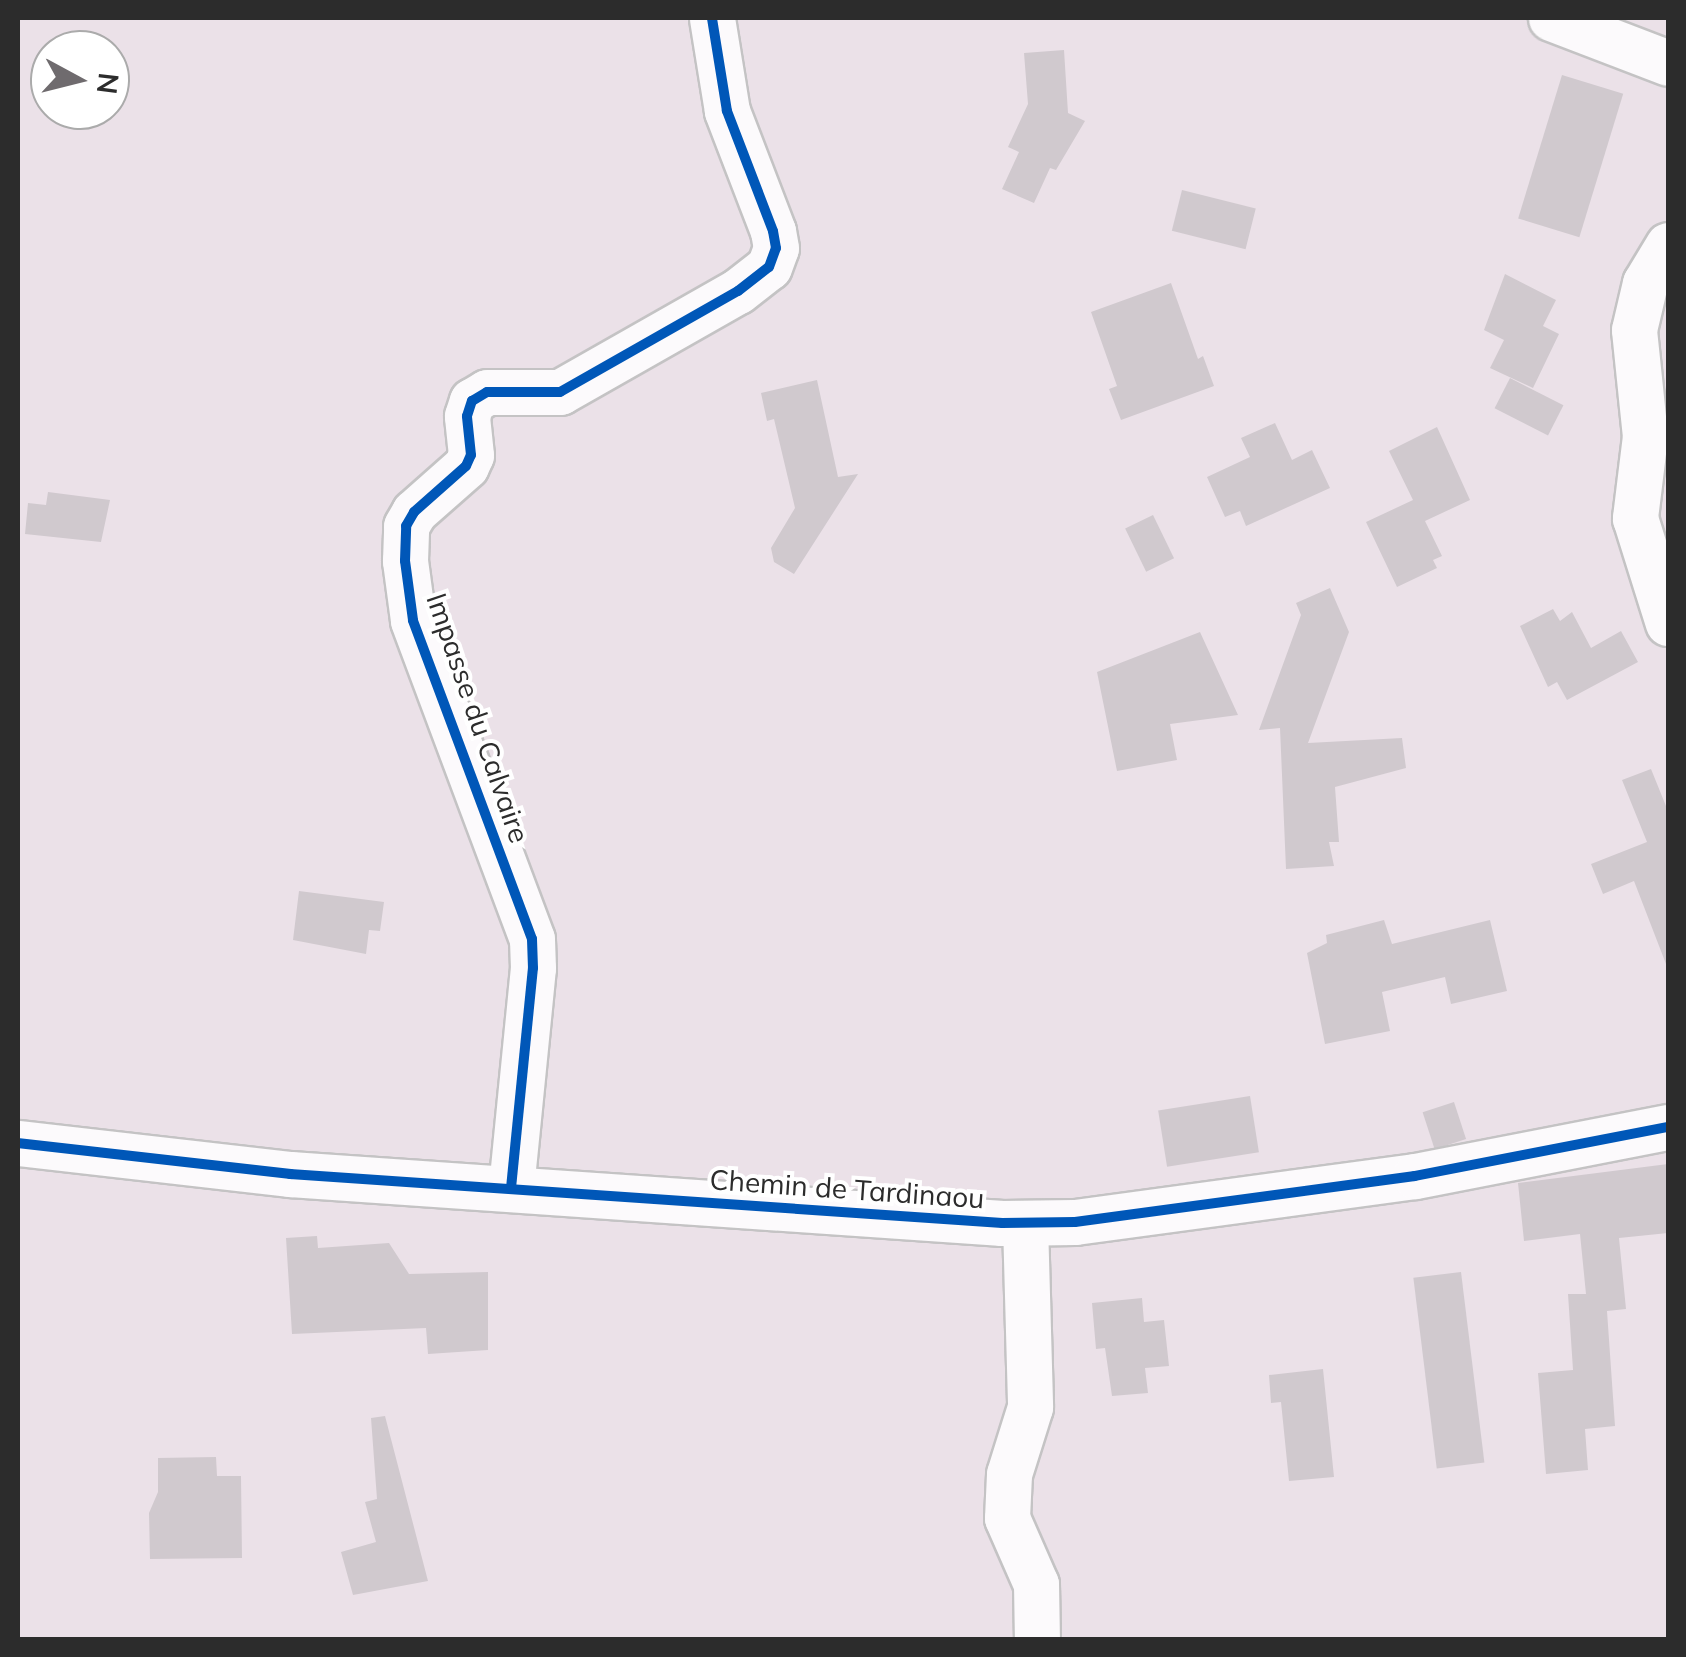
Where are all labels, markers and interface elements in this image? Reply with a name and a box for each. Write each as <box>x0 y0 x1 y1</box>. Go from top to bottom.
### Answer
north arrow <box>30 30 130 130</box>
text: N <box>90 71 127 96</box>
street label: Impasse du Calvaire <box>420 589 536 847</box>
street label: Chemin de Tardinaou <box>708 1163 986 1215</box>

